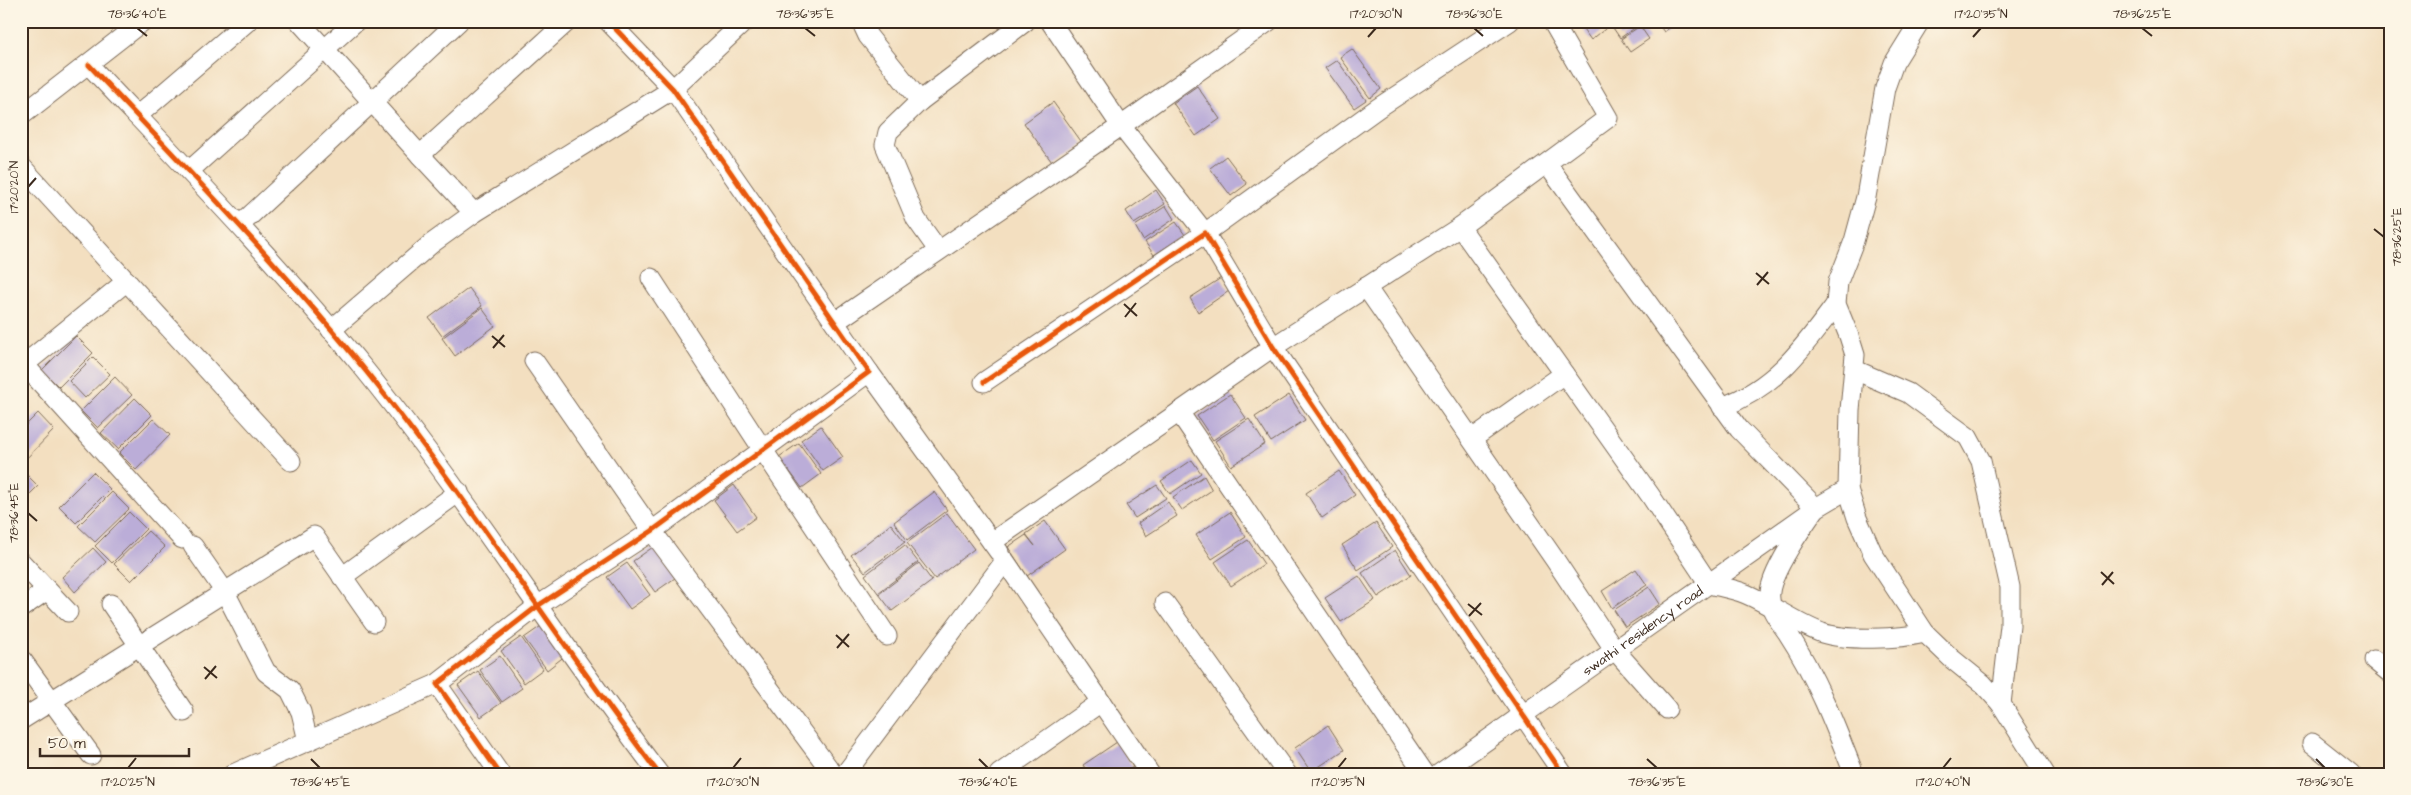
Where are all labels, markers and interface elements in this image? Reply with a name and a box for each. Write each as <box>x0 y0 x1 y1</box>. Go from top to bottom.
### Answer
text: 78°36'40"E <box>107 6 167 23</box>
text: 78°36'35"E <box>776 6 834 23</box>
text: 17°20'30"N <box>1350 6 1402 23</box>
text: 78°36'30"E <box>1446 6 1503 23</box>
text: 17°20'35"N <box>1955 6 2008 23</box>
text: 78°36'25"E <box>2113 6 2171 23</box>
text: 17°20'20"N <box>6 160 23 213</box>
text: 78°36'25"E <box>2389 208 2406 266</box>
text: 78°36'45"E <box>6 483 23 543</box>
street label: swathi residency road <box>1578 582 1708 681</box>
scale bar <box>40 725 189 757</box>
text: 50 m <box>48 733 86 754</box>
text: 17°20'25"N <box>101 774 155 791</box>
text: 78°36'45"E <box>290 774 350 791</box>
text: 17°20'30"N <box>707 774 759 791</box>
text: 78°36'40"E <box>958 774 1018 791</box>
text: 17°20'35"N <box>1312 774 1365 791</box>
text: 78°36'35"E <box>1628 774 1686 791</box>
text: 17°20'40"N <box>1916 774 1970 791</box>
text: 78°36'30"E <box>2297 774 2354 791</box>

